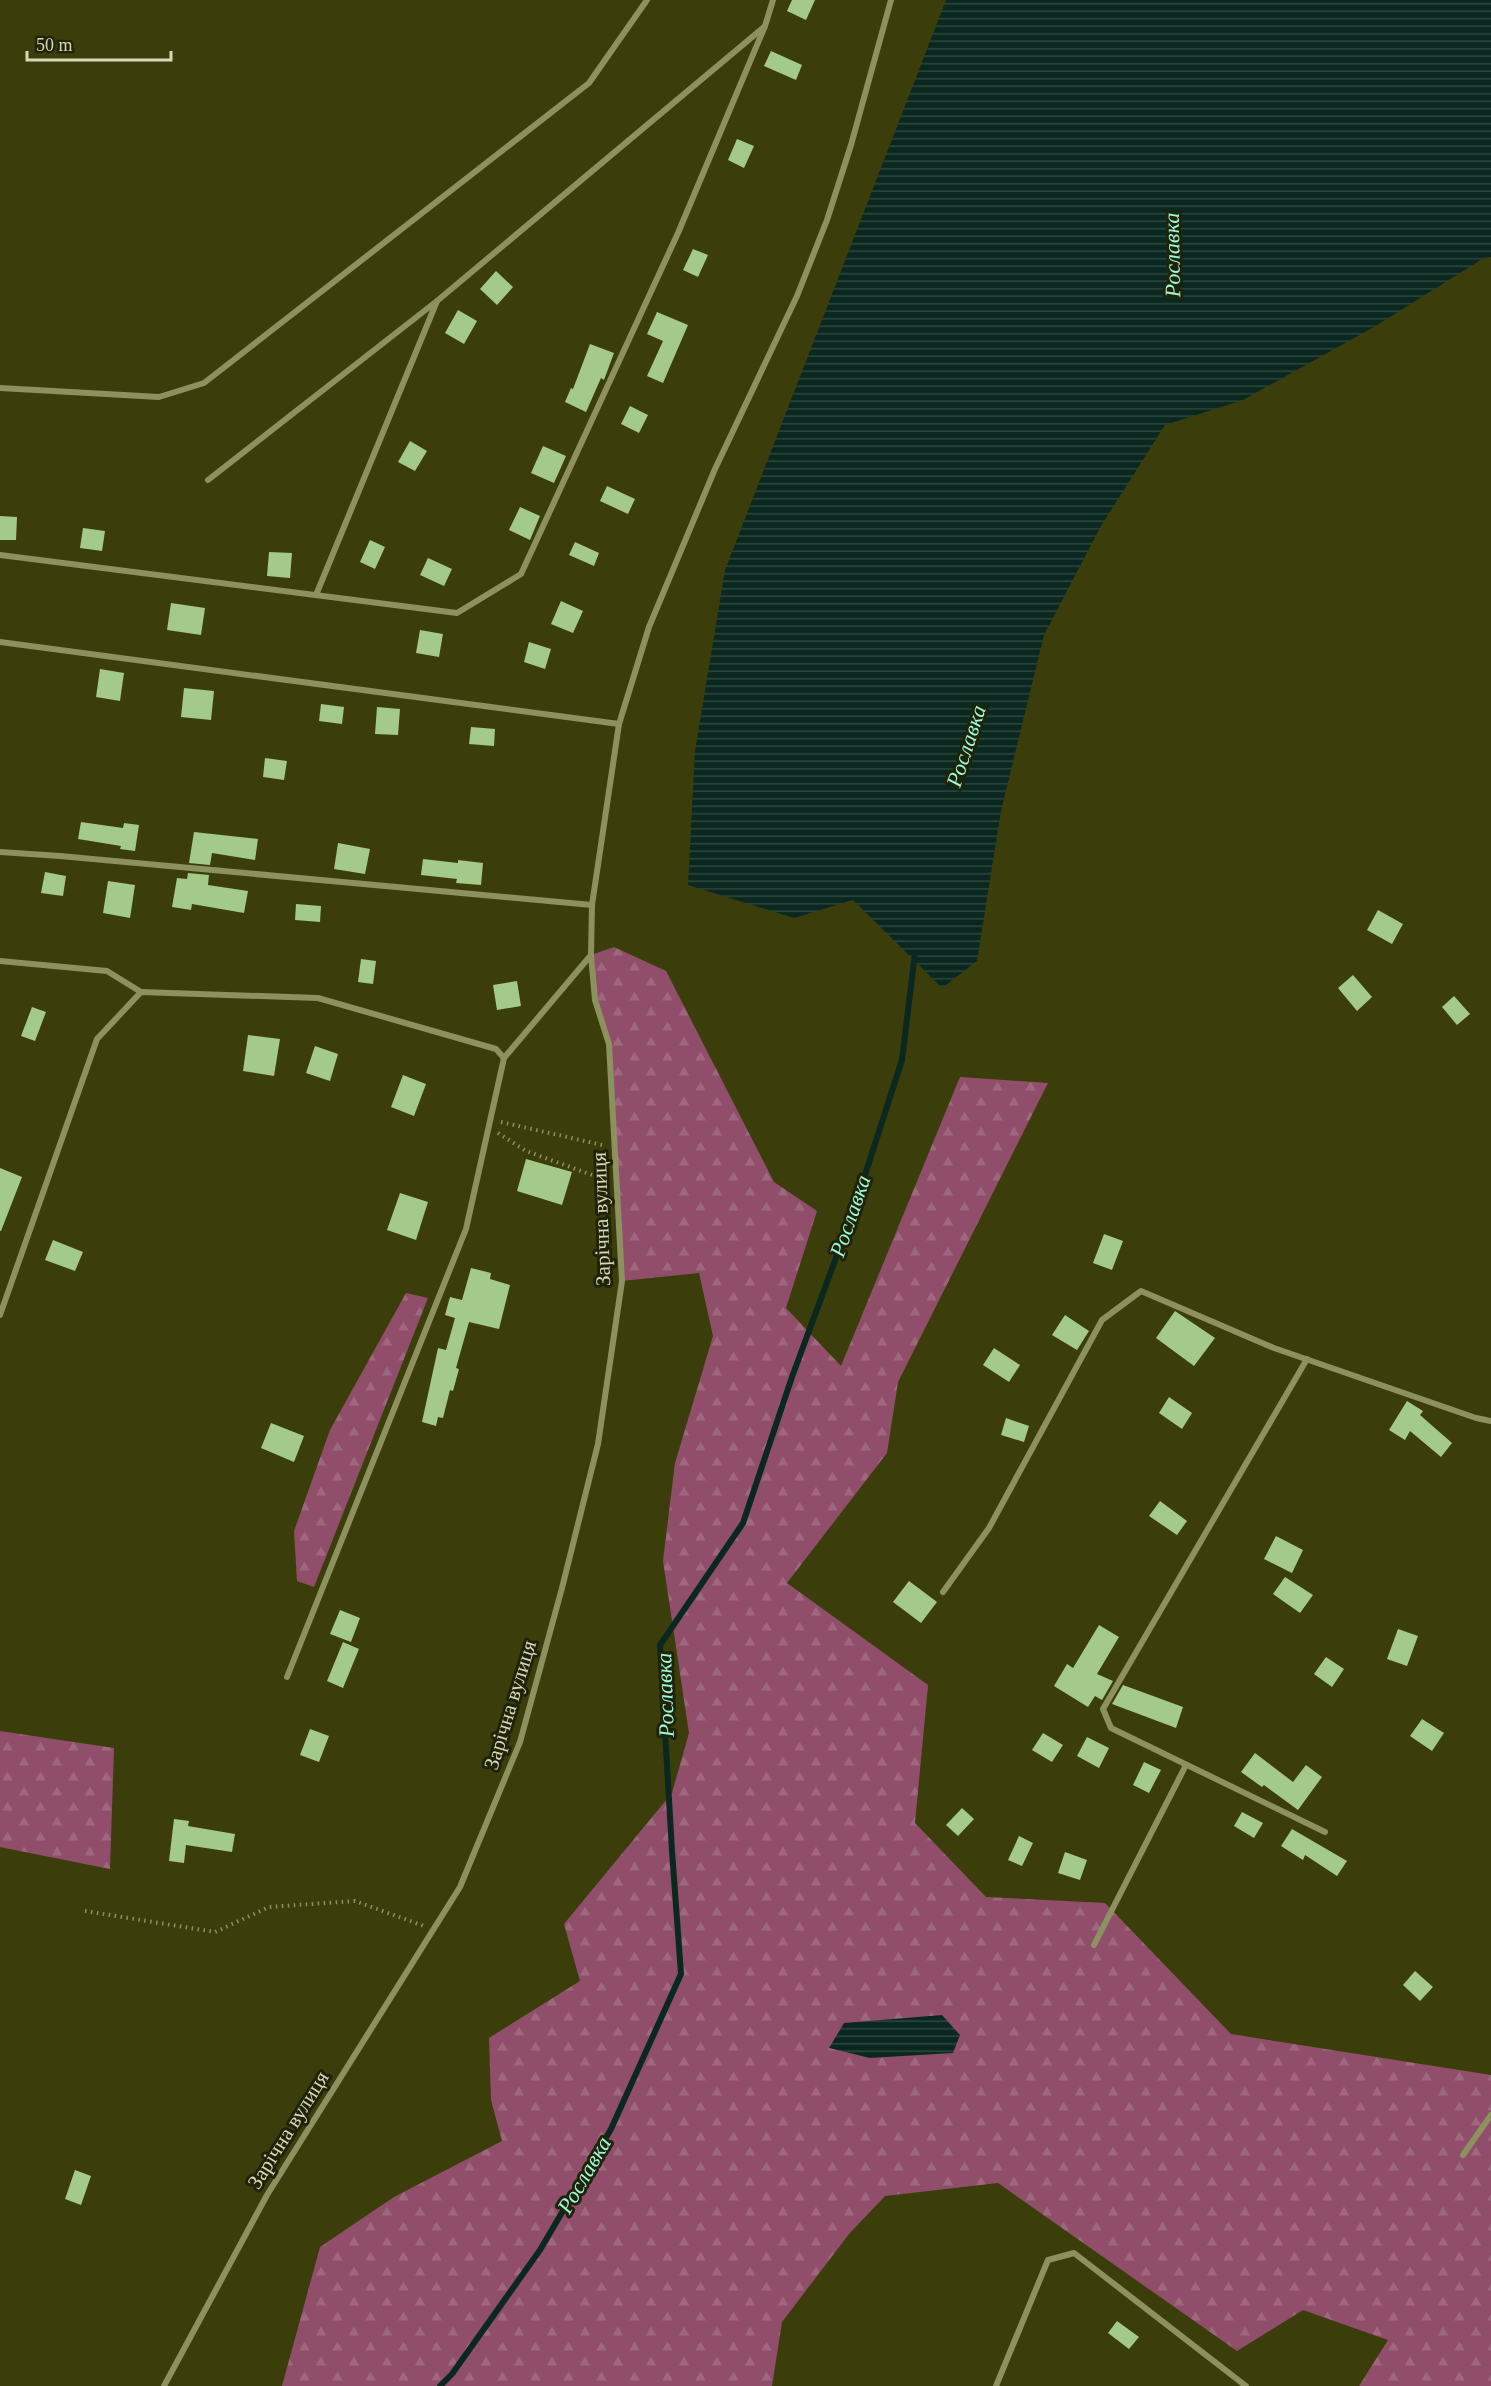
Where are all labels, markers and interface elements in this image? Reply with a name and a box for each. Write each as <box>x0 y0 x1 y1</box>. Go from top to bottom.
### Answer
scale bar <box>27 24 171 62</box>
text: 50 m <box>36 35 73 55</box>
water label: Рославка <box>1159 213 1185 298</box>
water label: Рославка <box>941 702 991 791</box>
street label: Зарічна вулиця <box>587 1151 615 1286</box>
water label: Рославка <box>824 1172 876 1261</box>
street label: Зарічна вулиця <box>479 1637 541 1773</box>
water label: Рославка <box>651 1652 679 1739</box>
street label: Зарічна вулиця <box>242 2067 334 2193</box>
water label: Рославка <box>552 2132 616 2219</box>

